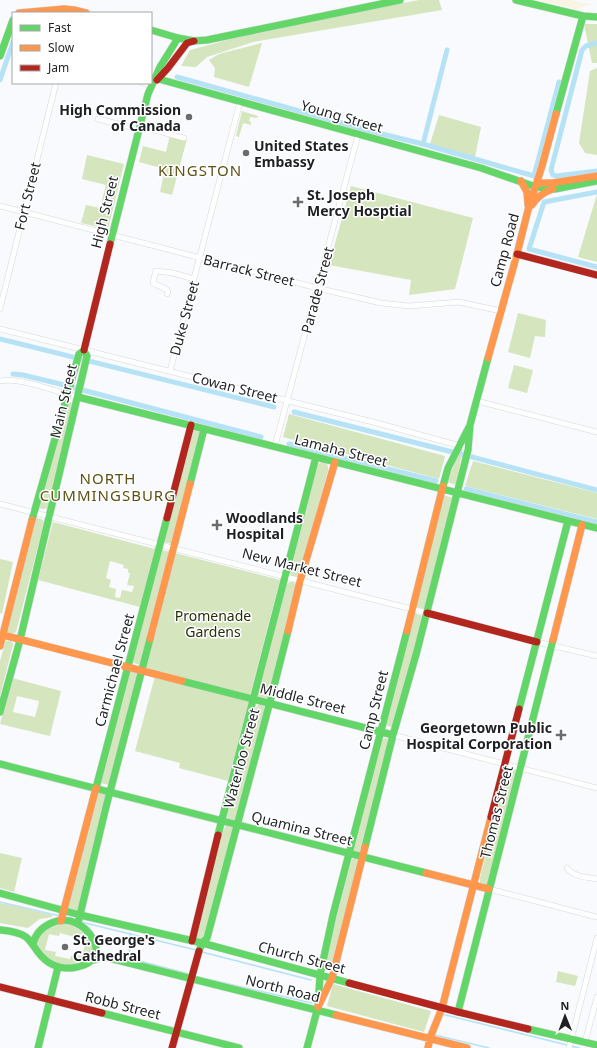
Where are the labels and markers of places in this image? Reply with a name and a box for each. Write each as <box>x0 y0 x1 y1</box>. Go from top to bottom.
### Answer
place label: High Commission of Canada <box>59 100 181 135</box>
marker: High Commission of Canada <box>184 112 194 122</box>
place label: United States Embassy <box>254 136 348 171</box>
marker: United States Embassy <box>241 148 251 158</box>
place label: St. Joseph Mercy Hosptial <box>307 185 412 220</box>
marker: St. Joseph Mercy Hosptial <box>292 196 304 208</box>
place label: Woodlands Hospital <box>226 508 303 543</box>
marker: Woodlands Hospital <box>211 519 223 531</box>
place label: Georgetown Public Hospital Corporation <box>406 718 552 753</box>
marker: Georgetown Public Hospital Corporation <box>555 729 567 741</box>
place label: St. George's Cathedral <box>73 930 155 965</box>
marker: St. George's Cathedral <box>60 942 70 952</box>

